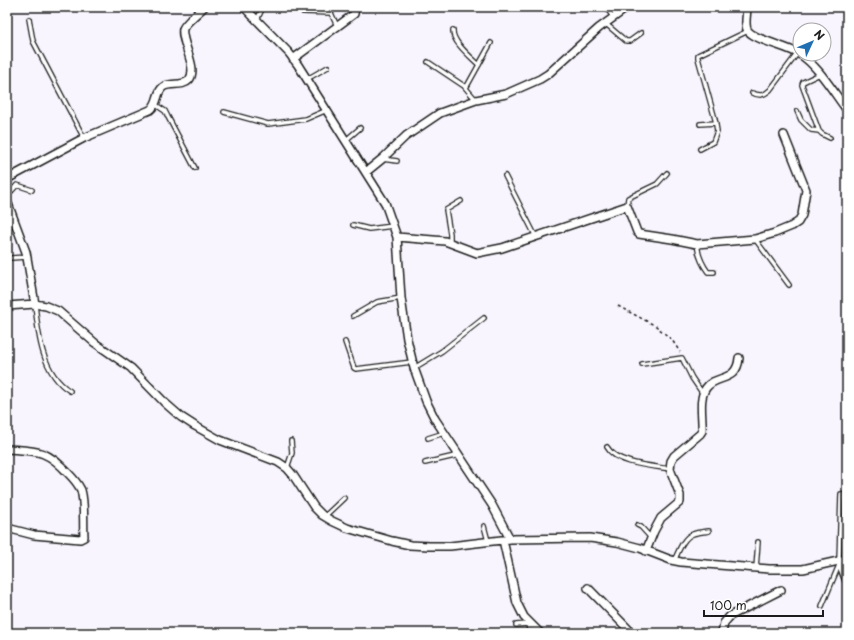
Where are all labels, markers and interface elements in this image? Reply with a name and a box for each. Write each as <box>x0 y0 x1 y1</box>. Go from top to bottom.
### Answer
north arrow <box>792 22 832 62</box>
text: N <box>810 26 829 44</box>
scale bar <box>704 592 823 618</box>
text: 100 m <box>710 596 747 614</box>

